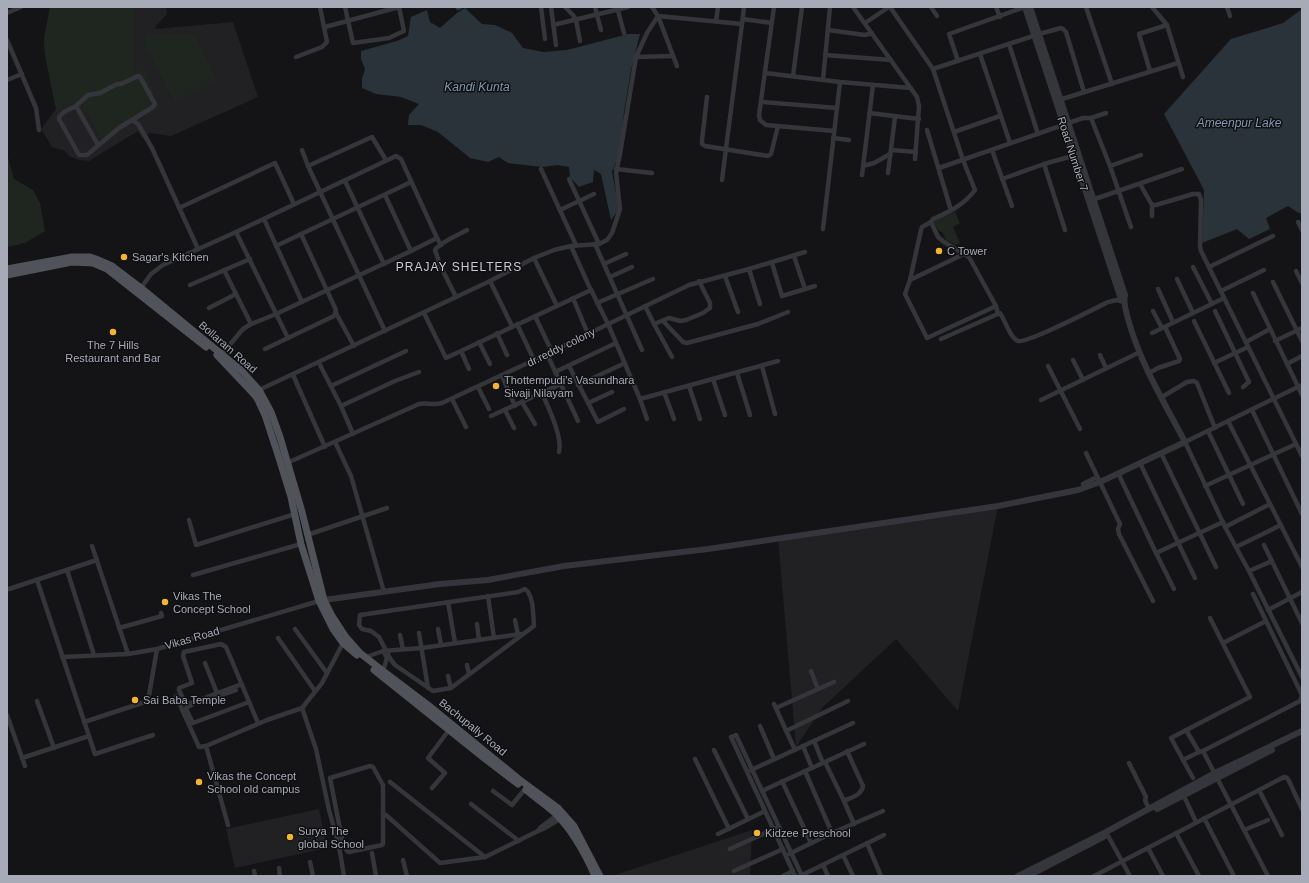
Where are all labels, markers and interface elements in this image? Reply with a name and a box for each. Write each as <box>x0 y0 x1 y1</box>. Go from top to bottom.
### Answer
water label: Kandi Kunta <box>444 80 510 94</box>
street label: Road Number 7 <box>1055 115 1091 193</box>
water label: Ameenpur Lake <box>1196 116 1282 130</box>
place label: C Tower <box>947 245 987 257</box>
marker: C Tower <box>934 246 944 256</box>
place label: Sagar's Kitchen <box>132 251 209 263</box>
marker: Sagar's Kitchen <box>119 252 129 262</box>
district label: PRAJAY SHELTERS <box>396 260 522 274</box>
street label: Bollaram Road <box>197 319 259 375</box>
street label: dr.reddy colony <box>525 325 598 369</box>
marker: The 7 Hills Restaurant and Bar <box>108 327 118 337</box>
place label: The 7 Hills Restaurant and Bar <box>65 339 161 364</box>
place label: Thottempudi's Vasundhara Sivaji Nilayam <box>504 374 635 399</box>
marker: Thottempudi's Vasundhara Sivaji Nilayam <box>491 381 501 391</box>
place label: Vikas The Concept School <box>173 590 251 615</box>
marker: Vikas The Concept School <box>160 597 170 607</box>
street label: Vikas Road <box>163 625 221 651</box>
place label: Sai Baba Temple <box>143 694 226 706</box>
marker: Sai Baba Temple <box>130 695 140 705</box>
street label: Bachupally Road <box>437 696 509 758</box>
place label: Vikas the Concept School old campus <box>207 770 300 795</box>
marker: Vikas the Concept School old campus <box>194 777 204 787</box>
place label: Surya The global School <box>298 825 364 850</box>
place label: Kidzee Preschool <box>765 827 851 839</box>
marker: Kidzee Preschool <box>752 828 762 838</box>
marker: Surya The global School <box>285 832 295 842</box>

